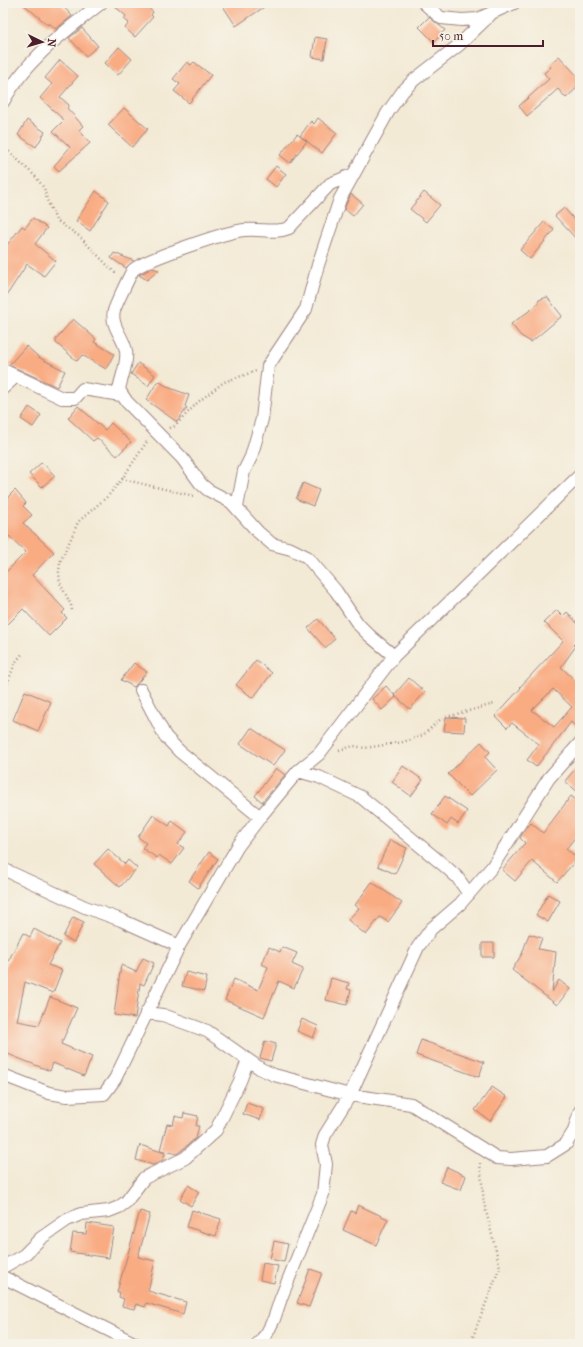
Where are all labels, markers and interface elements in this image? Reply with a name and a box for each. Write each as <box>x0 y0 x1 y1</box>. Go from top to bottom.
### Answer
north arrow <box>22 22 62 62</box>
scale bar <box>433 22 543 48</box>
text: 50 m <box>439 29 463 43</box>
text: N <box>45 38 58 48</box>

